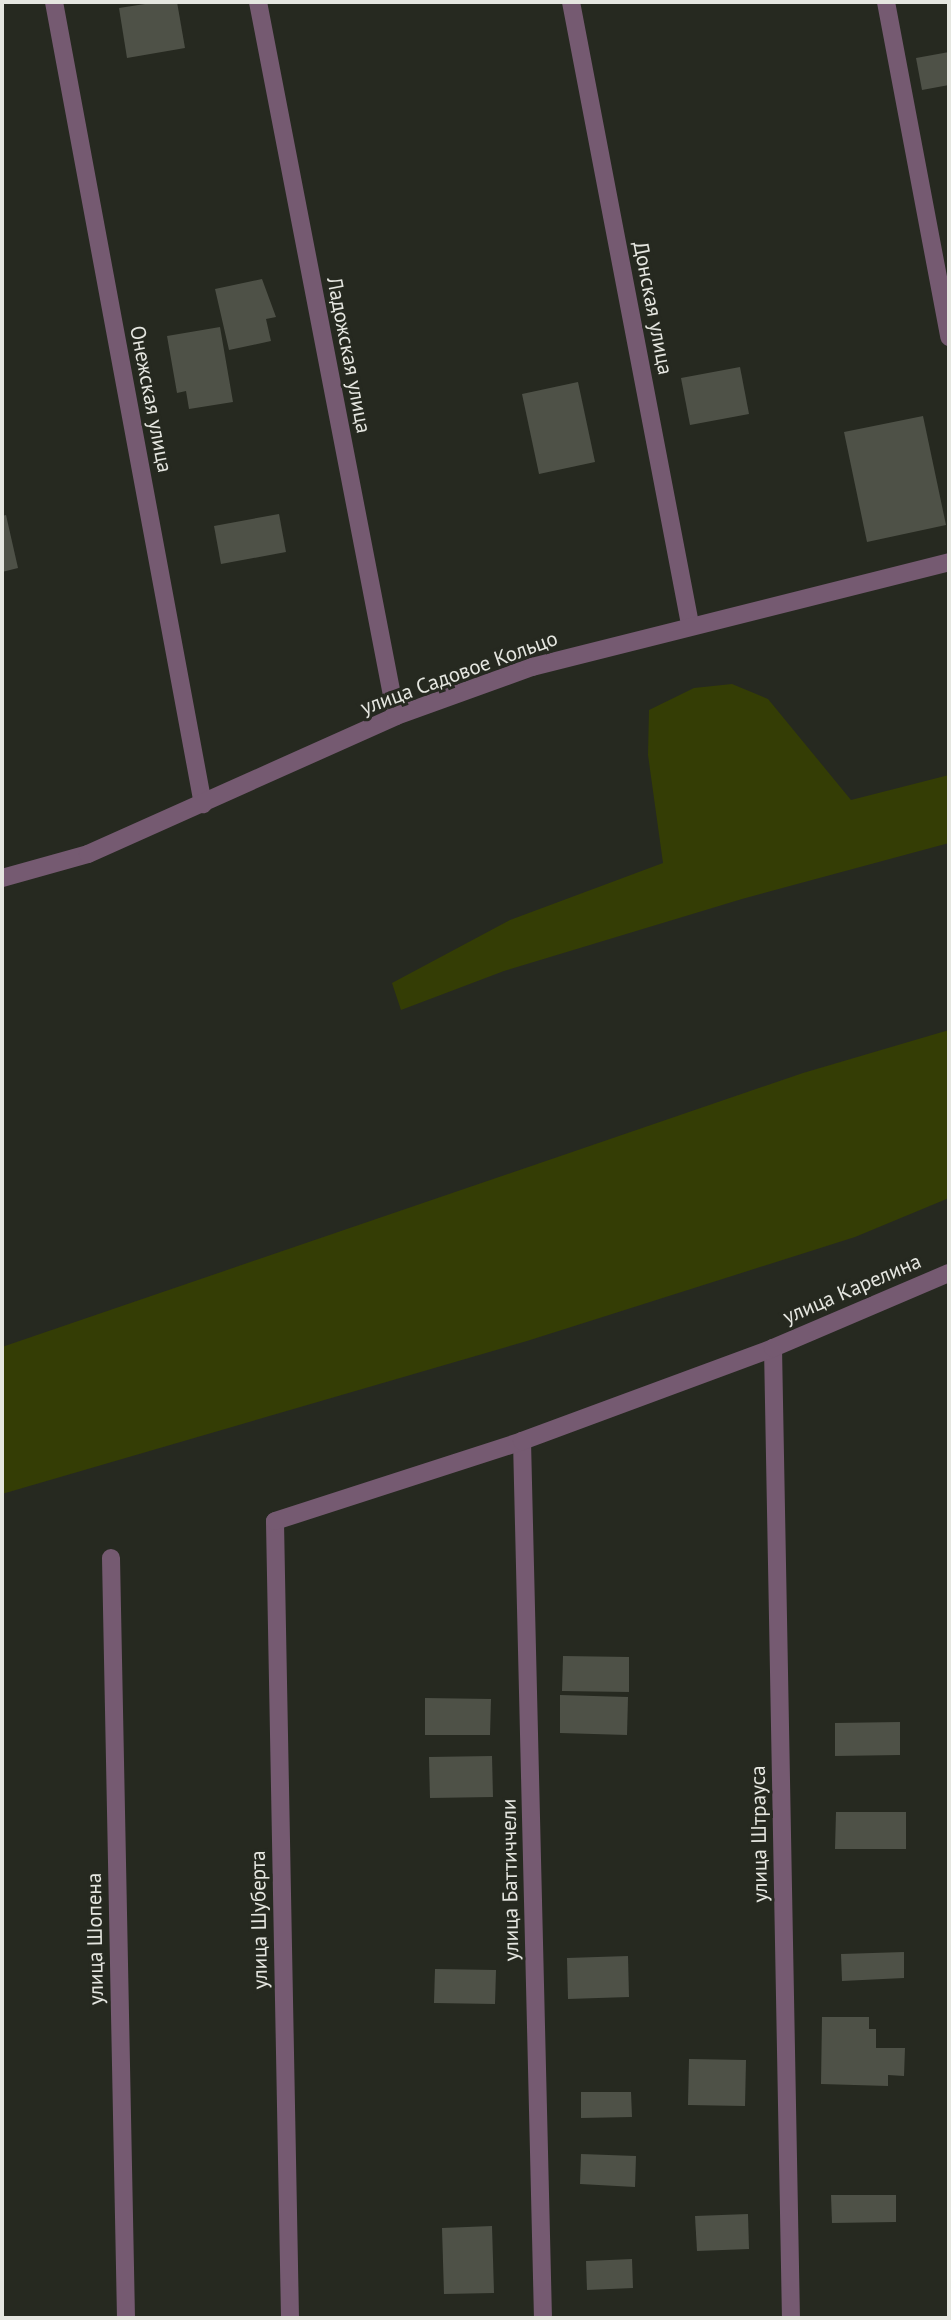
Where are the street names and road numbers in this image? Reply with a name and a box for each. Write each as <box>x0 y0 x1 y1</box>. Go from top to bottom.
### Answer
street label: Донская улица <box>628 239 678 377</box>
street label: Ладожская улица <box>321 275 377 435</box>
street label: Онежская улица <box>124 324 178 474</box>
street label: улица Садовое Кольцо <box>357 626 561 720</box>
street label: улица Карелина <box>779 1249 925 1329</box>
street label: улица Штрауса <box>745 1765 773 1903</box>
street label: улица Баттиччели <box>496 1798 524 1962</box>
street label: улица Шуберта <box>245 1850 273 1990</box>
street label: улица Шопена <box>81 1873 109 2005</box>

